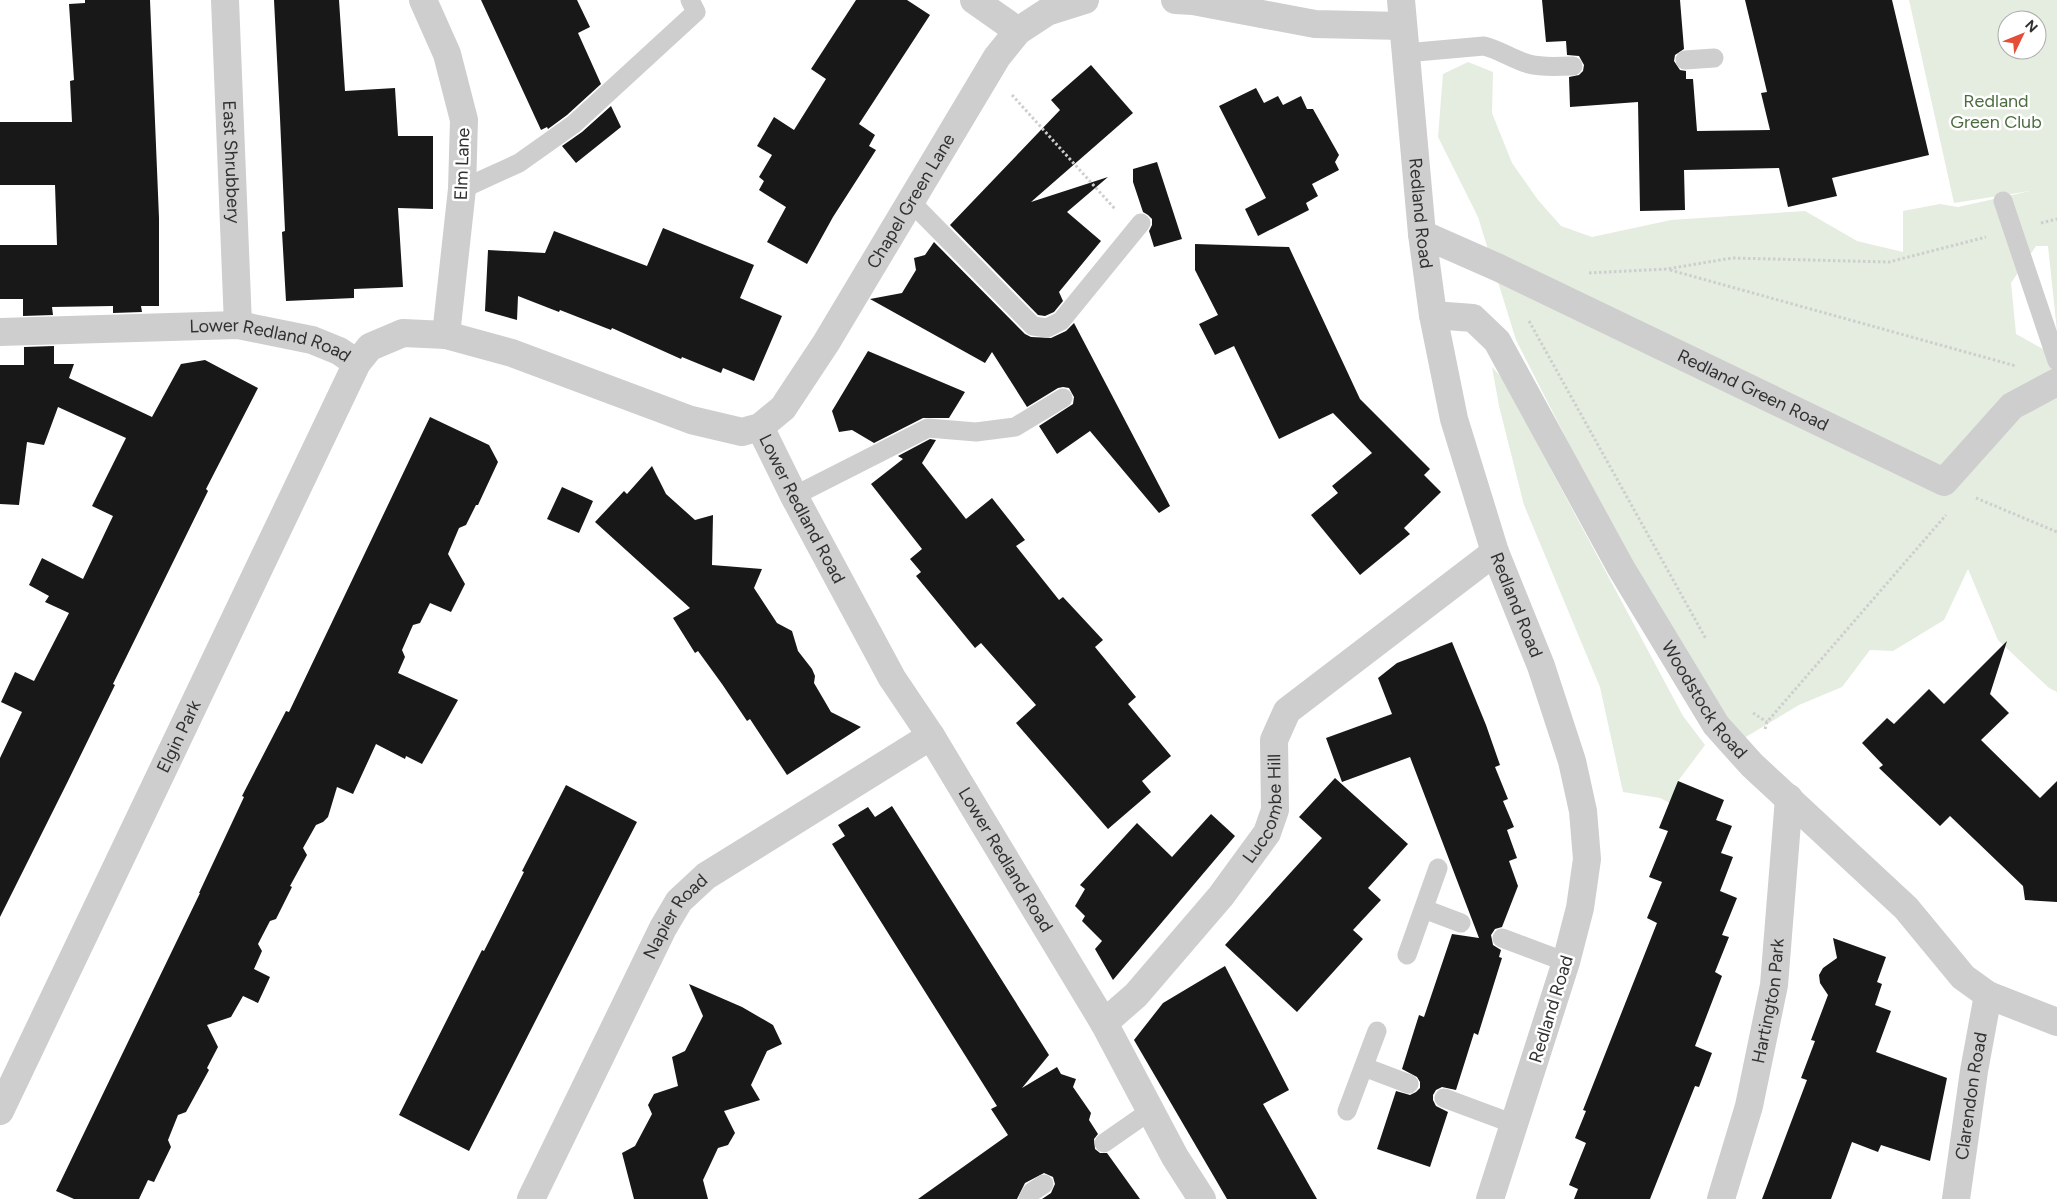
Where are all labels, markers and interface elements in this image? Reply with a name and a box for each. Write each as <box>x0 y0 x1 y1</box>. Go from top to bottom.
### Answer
north arrow <box>1997 10 2047 60</box>
text: N <box>2021 17 2041 36</box>
park label: Redland Green Club <box>1950 90 2042 133</box>
street label: East Shrubbery <box>218 100 245 224</box>
street label: Elm Lane <box>450 127 474 201</box>
street label: Chapel Green Lane <box>862 129 960 273</box>
street label: Redland Road <box>1404 157 1438 270</box>
street label: Lower Redland Road <box>189 314 355 367</box>
street label: Redland Green Road <box>1674 344 1832 436</box>
street label: Lower Redland Road <box>754 431 850 587</box>
street label: Redland Road <box>1485 549 1547 661</box>
street label: Woodstock Road <box>1657 637 1752 763</box>
street label: Elgin Park <box>152 696 206 776</box>
street label: Luccombe Hill <box>1238 754 1287 867</box>
street label: Lower Redland Road <box>954 783 1058 936</box>
street label: Napier Road <box>639 869 712 963</box>
street label: Hartington Park <box>1747 937 1789 1065</box>
street label: Redland Road <box>1524 953 1578 1065</box>
street label: Clarendon Road <box>1951 1030 1992 1161</box>

